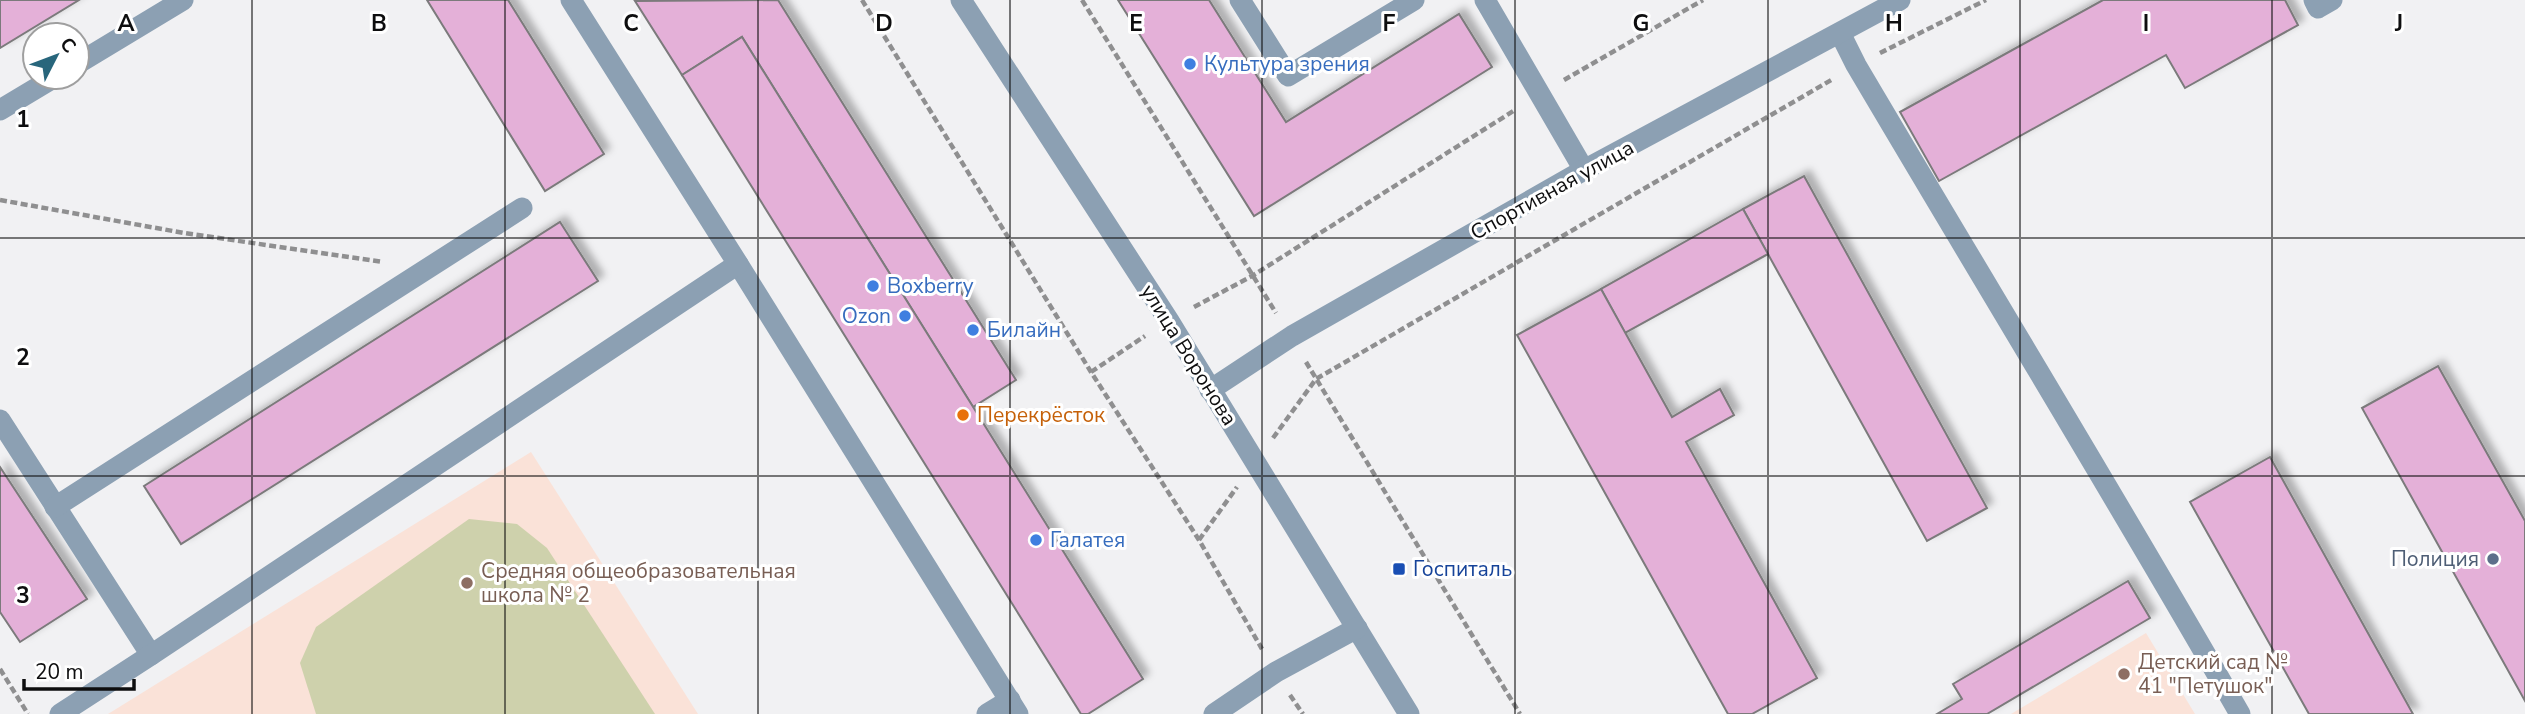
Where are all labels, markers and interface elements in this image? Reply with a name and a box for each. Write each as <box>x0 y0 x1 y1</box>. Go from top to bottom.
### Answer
text: A <box>117 8 135 39</box>
text: B <box>371 8 387 39</box>
text: C <box>623 8 639 39</box>
text: D <box>875 8 893 39</box>
text: E <box>1129 8 1143 39</box>
text: F <box>1383 8 1396 39</box>
text: G <box>1633 8 1649 39</box>
text: H <box>1885 8 1903 39</box>
text: I <box>2143 8 2149 39</box>
text: J <box>2394 8 2403 39</box>
north arrow <box>21 21 91 91</box>
text: С <box>54 32 82 59</box>
place label: Культура зрения <box>1204 50 1370 78</box>
marker: Культура зрения <box>1182 56 1198 72</box>
text: 1 <box>16 104 30 135</box>
street label: Спортивная улица <box>1465 133 1639 247</box>
place label: Boxberry <box>887 272 974 300</box>
marker: Boxberry <box>865 278 881 294</box>
street label: улица Воронова <box>1134 279 1244 431</box>
place label: Ozon <box>842 302 891 330</box>
marker: Ozon <box>897 308 913 324</box>
place label: Билайн <box>987 316 1061 344</box>
marker: Билайн <box>965 322 981 338</box>
text: 2 <box>16 342 30 373</box>
place label: Перекрёсток <box>977 401 1106 429</box>
marker: Перекрёсток <box>955 407 971 423</box>
place label: Галатея <box>1050 526 1125 554</box>
marker: Галатея <box>1028 532 1044 548</box>
place label: Полиция <box>2391 545 2479 573</box>
marker: Полиция <box>2485 551 2501 567</box>
place label: Госпиталь <box>1413 555 1512 583</box>
place label: Средняя общеобразовательная школа № 2 <box>481 557 796 609</box>
marker: Госпиталь <box>1391 561 1407 577</box>
marker: Средняя общеобразовательная школа № 2 <box>459 575 475 591</box>
text: 3 <box>16 580 30 611</box>
scale bar <box>24 648 135 692</box>
place label: Детский сад № 41 "Петушок" <box>2138 648 2288 700</box>
text: 20 m <box>35 658 84 686</box>
marker: Детский сад № 41 "Петушок" <box>2116 666 2132 682</box>

